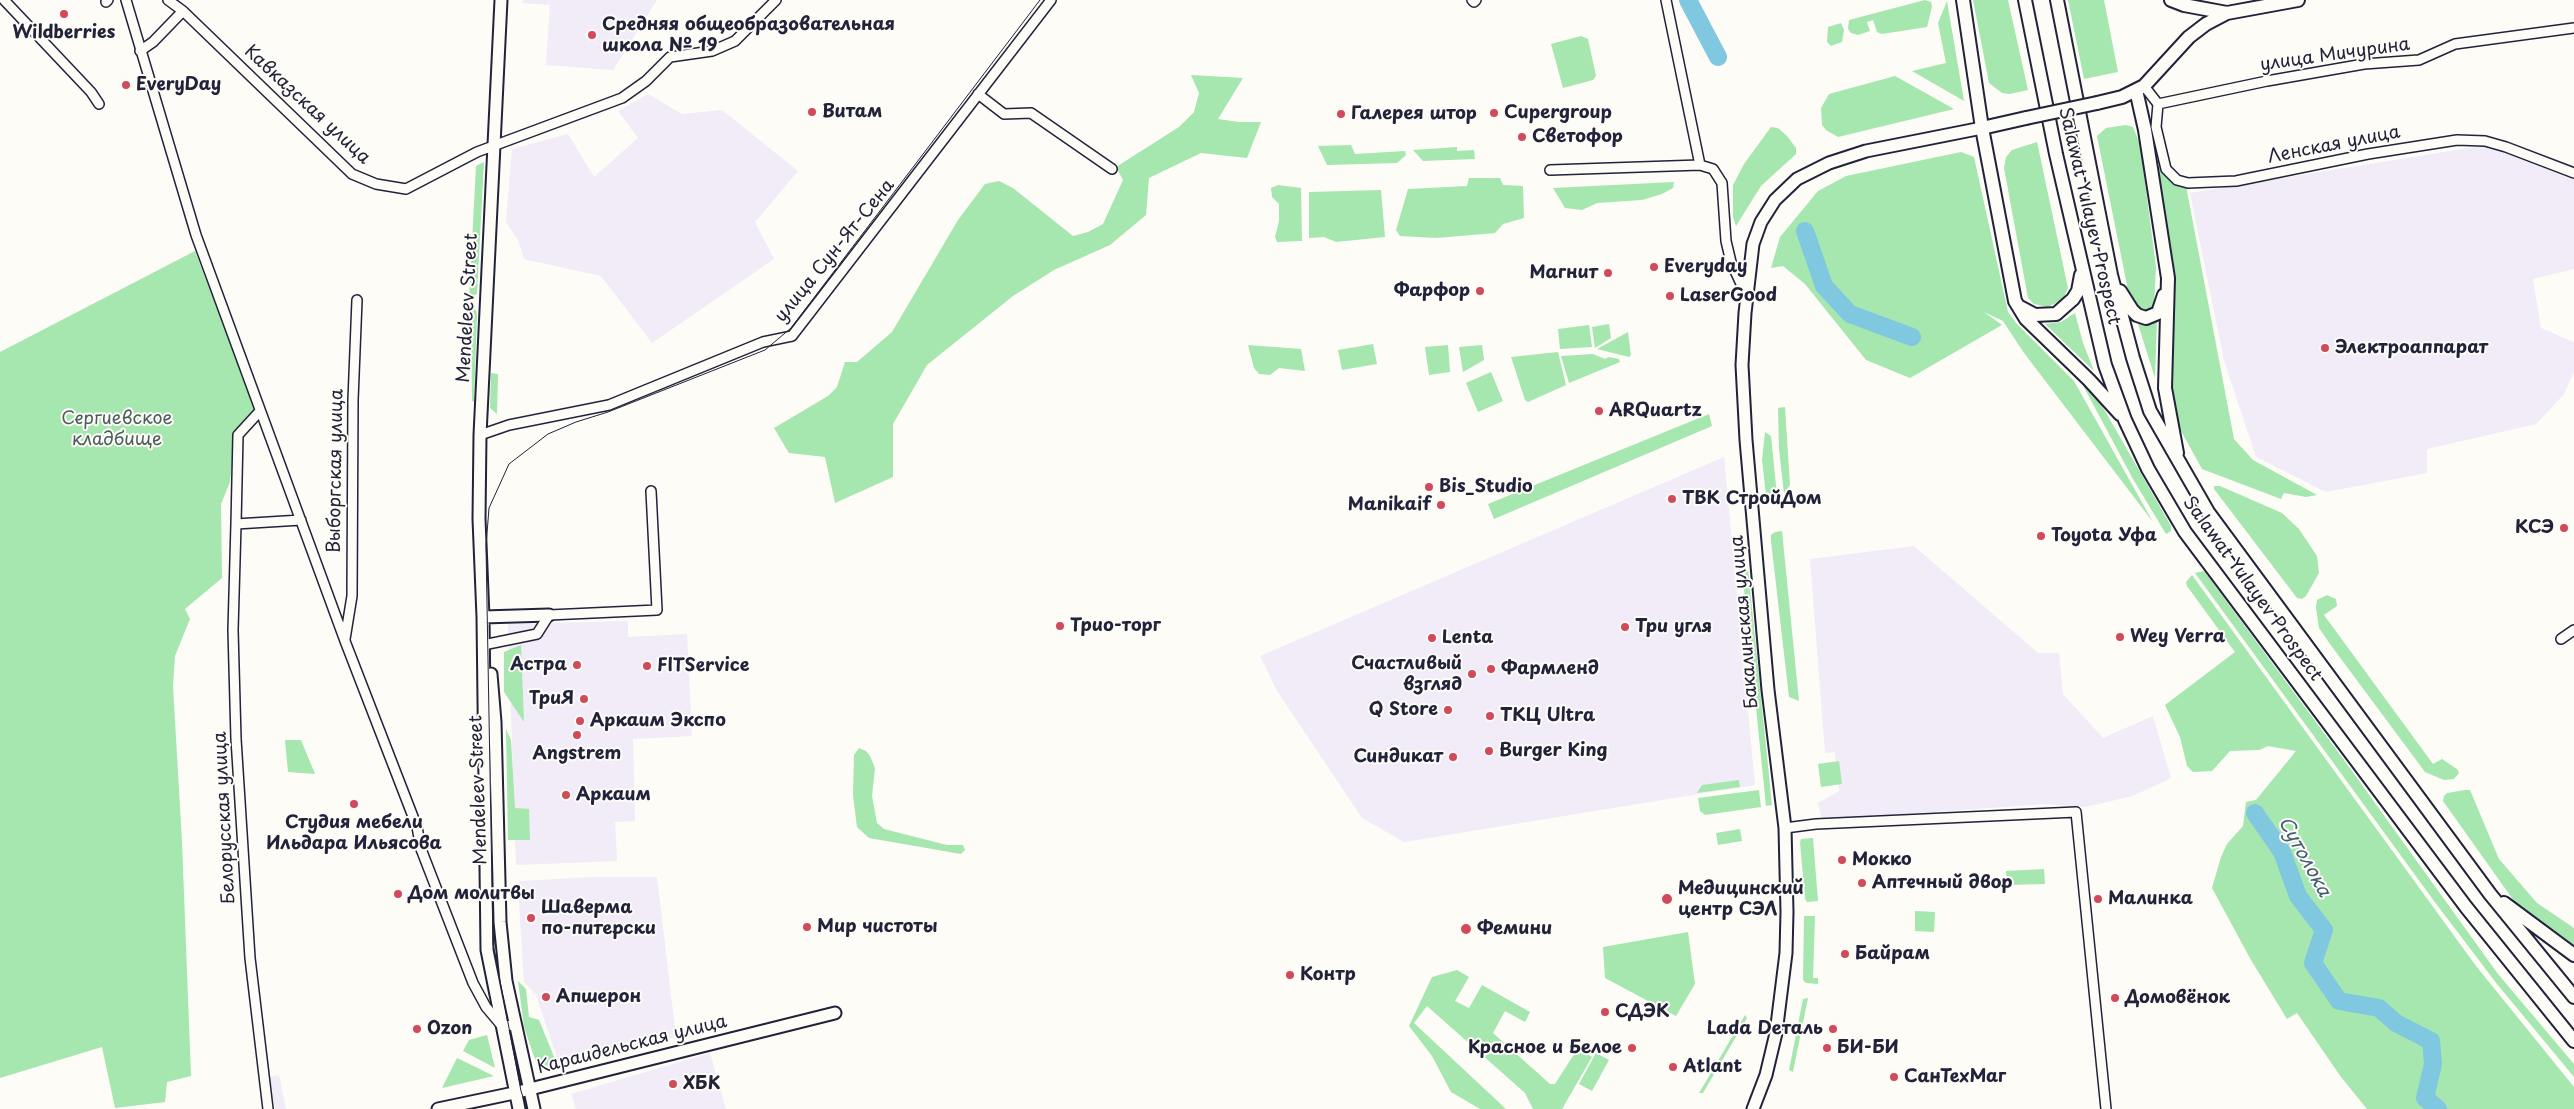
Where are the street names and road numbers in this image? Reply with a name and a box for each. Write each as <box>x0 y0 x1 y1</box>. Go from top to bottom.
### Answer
street label: улица Мичурина <box>2259 34 2411 76</box>
street label: Кавказская улица <box>240 41 374 169</box>
street label: Salawat Yulayev Prospect <box>2053 105 2125 327</box>
street label: Ленская улица <box>2266 122 2402 168</box>
street label: улица Сун-Ят-Сена <box>771 175 899 327</box>
street label: Mendeleev Street <box>453 233 483 383</box>
street label: Выборгская улица <box>324 389 348 553</box>
street label: Salawat Yulayev Prospect <box>2178 493 2326 685</box>
street label: Бакалинская улица <box>1727 534 1763 710</box>
street label: Mendeleev Street <box>466 715 492 865</box>
street label: Белорусская улица <box>210 731 240 905</box>
street label: Караидельская улица <box>535 1011 729 1079</box>

